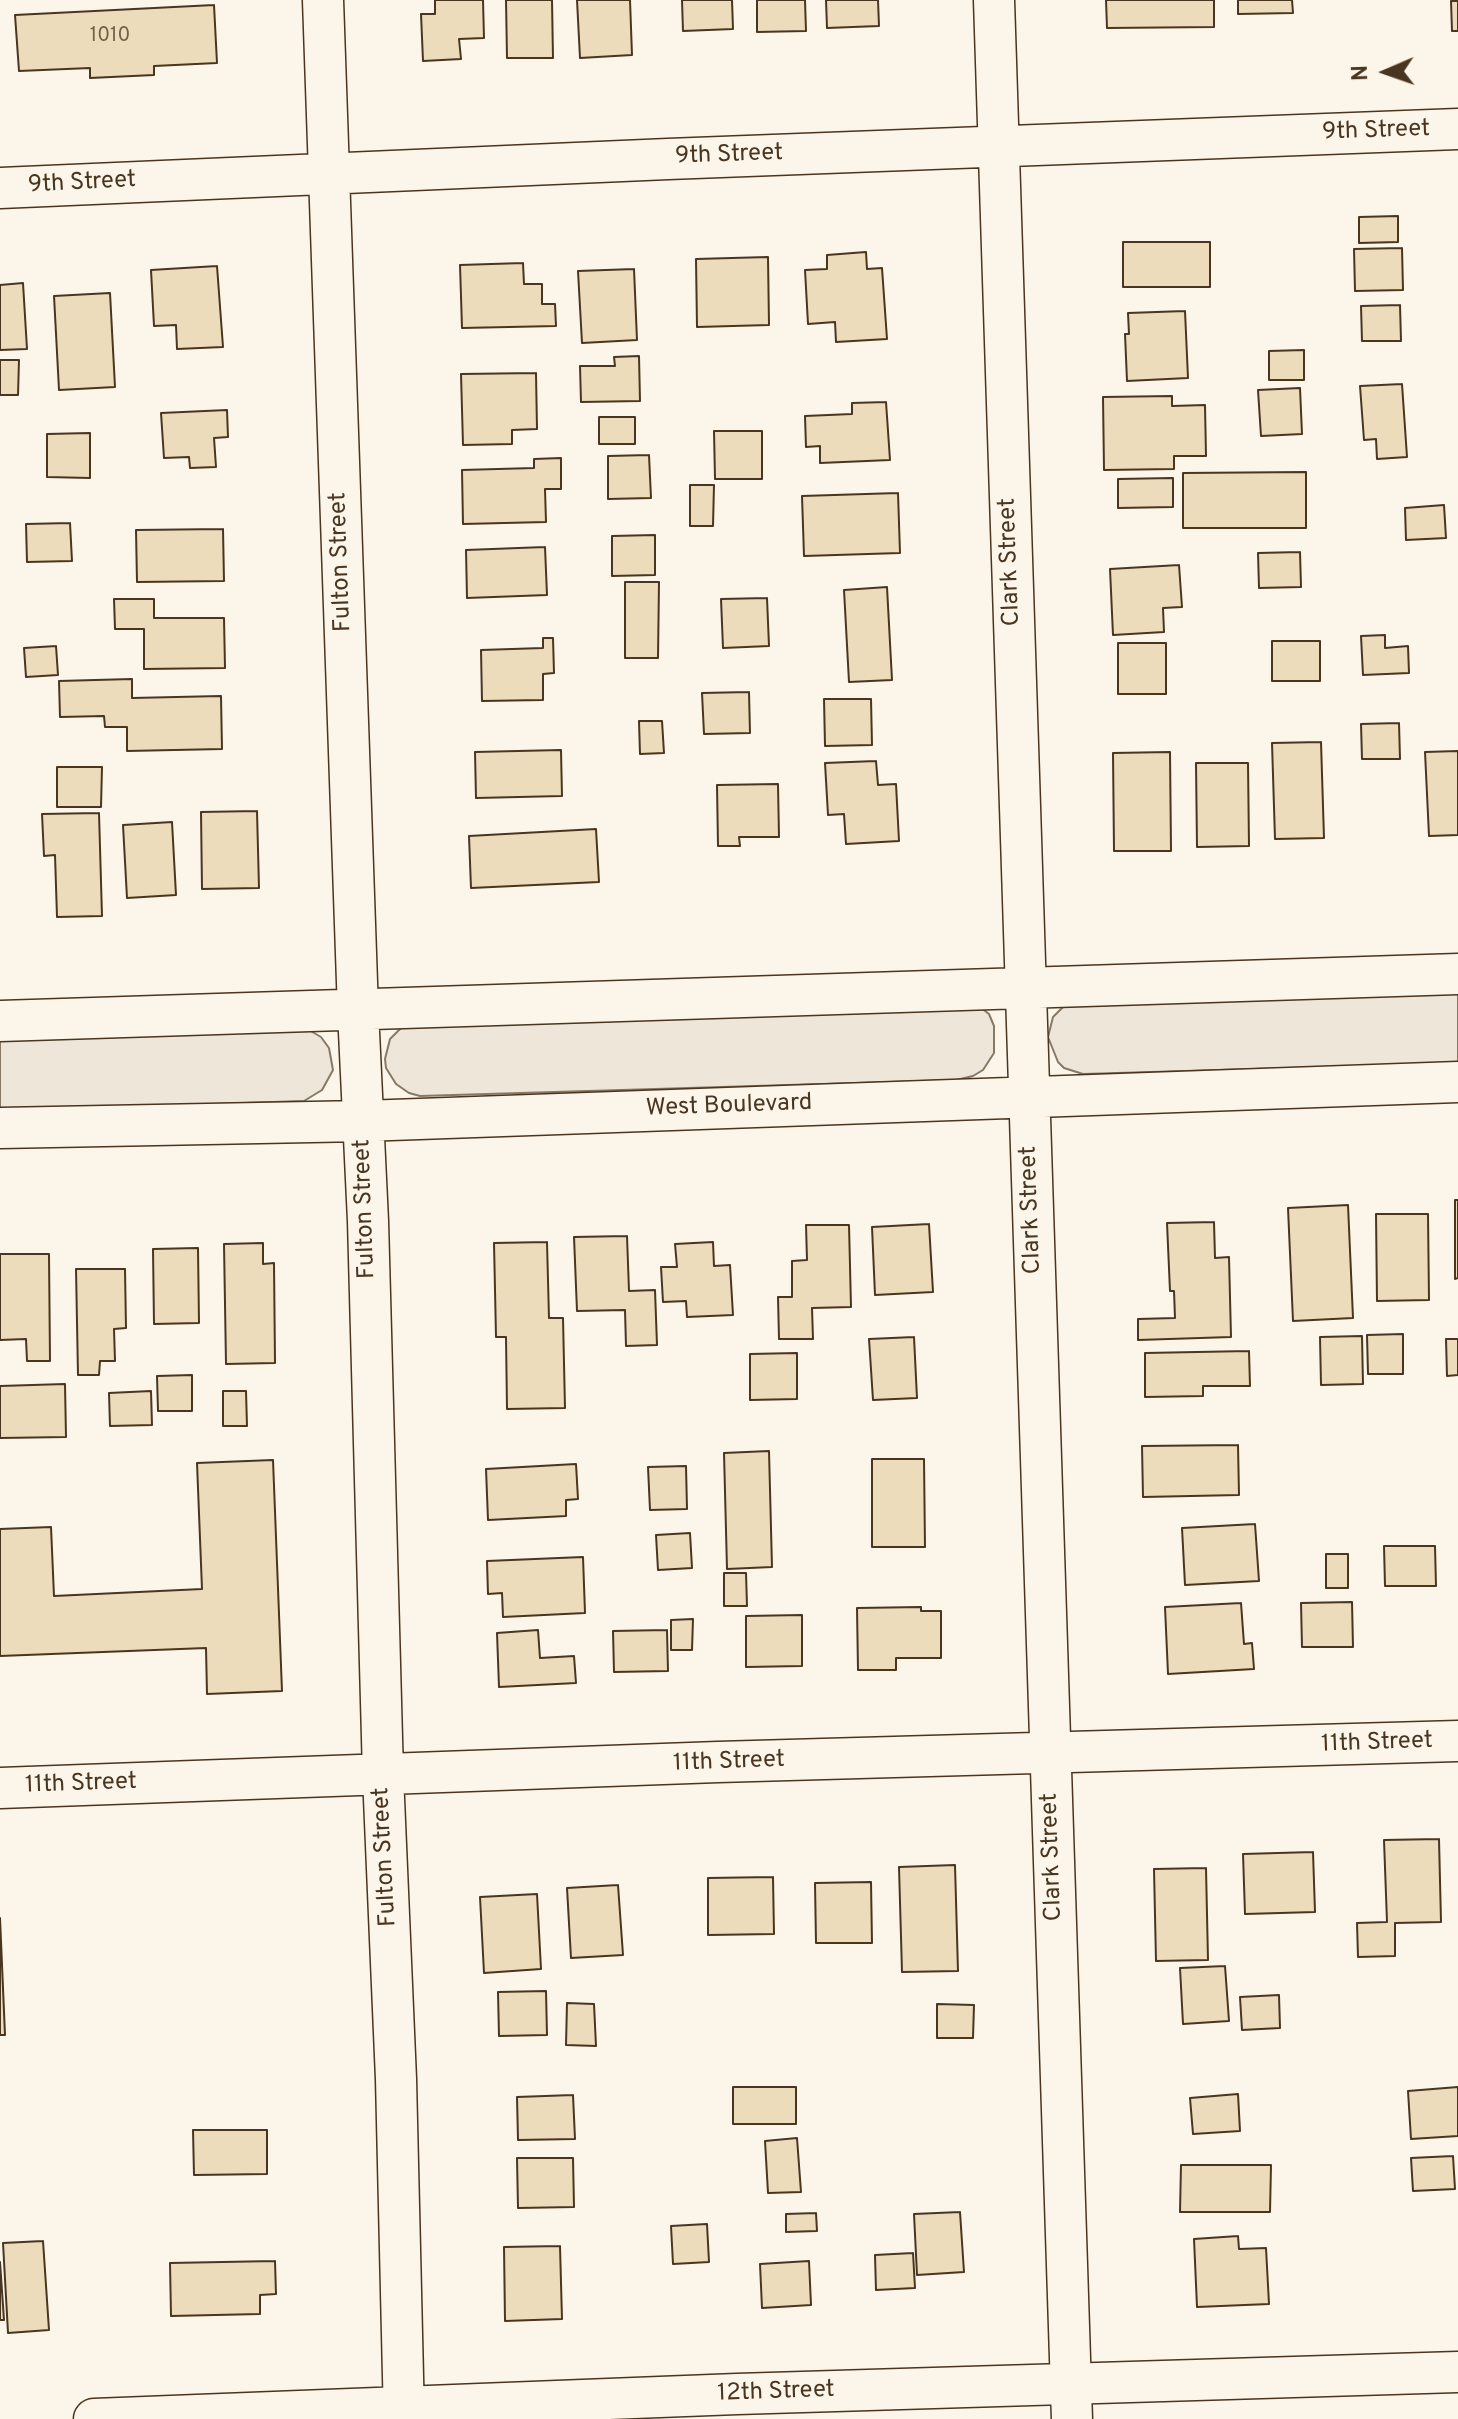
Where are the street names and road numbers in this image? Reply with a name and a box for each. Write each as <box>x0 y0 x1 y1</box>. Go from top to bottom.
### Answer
street label: 9th Street <box>1321 116 1431 148</box>
street label: 9th Street <box>674 140 784 172</box>
street label: 9th Street <box>27 167 137 201</box>
street label: Fulton Street <box>325 492 359 632</box>
street label: Clark Street <box>994 497 1028 627</box>
street label: West Boulevard <box>645 1090 813 1124</box>
street label: Fulton Street <box>349 1139 383 1279</box>
street label: Clark Street <box>1015 1145 1049 1275</box>
street label: 11th Street <box>1321 1728 1433 1760</box>
street label: 11th Street <box>673 1747 785 1779</box>
street label: 11th Street <box>25 1769 137 1801</box>
street label: Fulton Street <box>368 1786 404 1928</box>
street label: Clark Street <box>1036 1792 1070 1922</box>
street label: 12th Street <box>717 2377 835 2409</box>

